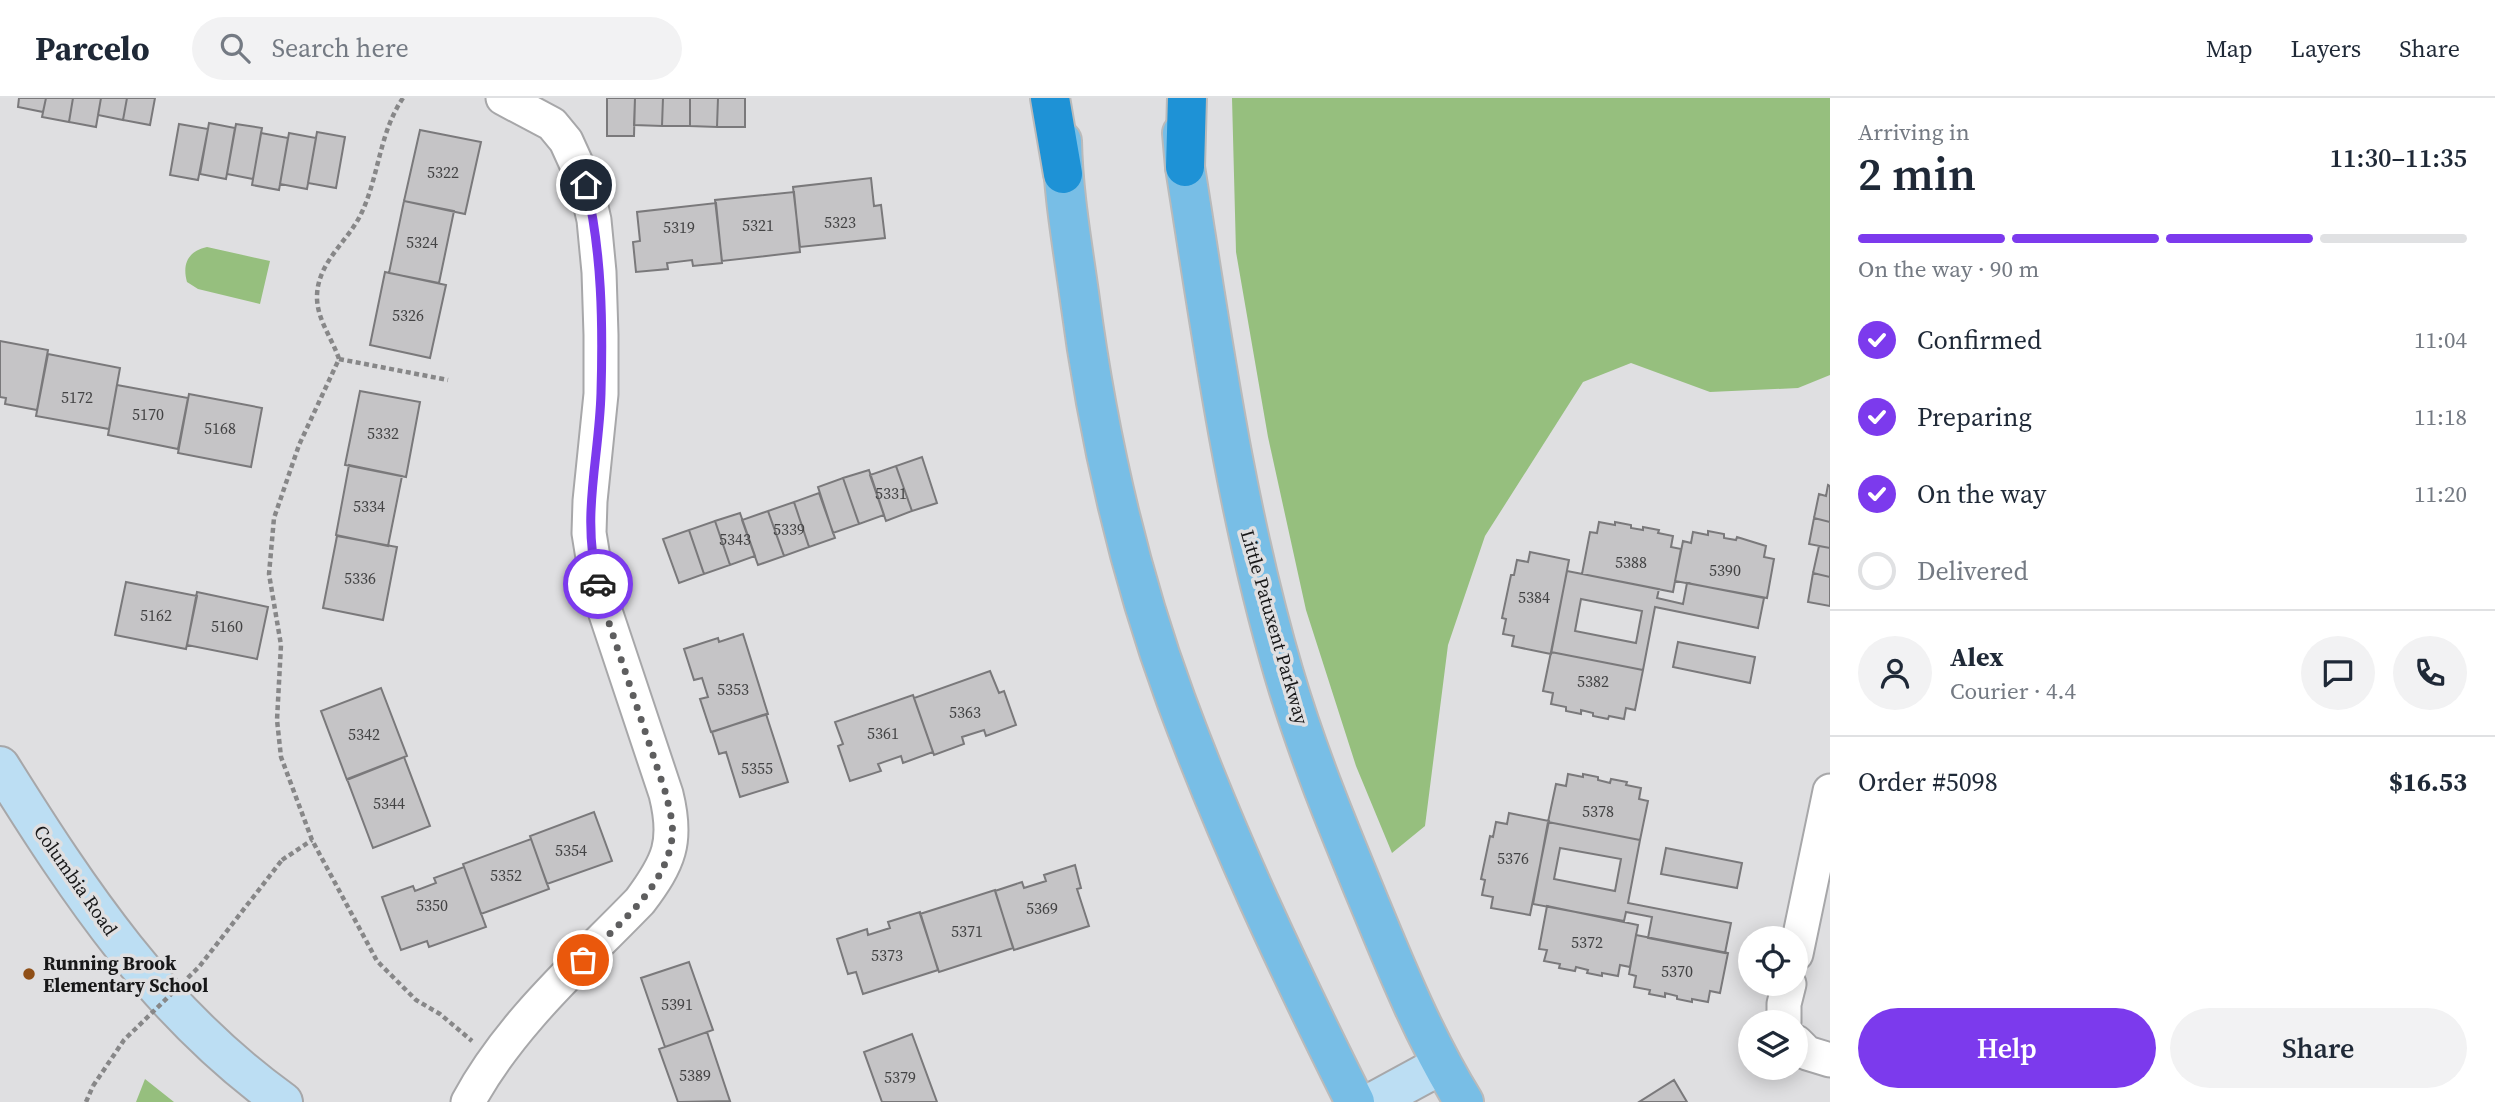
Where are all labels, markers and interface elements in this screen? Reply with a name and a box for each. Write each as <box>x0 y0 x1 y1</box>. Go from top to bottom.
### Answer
search box <box>192 17 682 80</box>
text: Parcelo <box>35 26 150 71</box>
icon: search <box>216 29 254 67</box>
text: Search here <box>272 30 409 66</box>
text: Map <box>2206 32 2253 65</box>
text: Layers <box>2291 32 2361 65</box>
text: Share <box>2399 32 2460 65</box>
text: Arriving in <box>1858 116 1970 148</box>
text: 11:30–11:35 <box>2330 140 2467 176</box>
text: 2 min <box>1858 142 1976 205</box>
pin <box>556 155 616 215</box>
house number: 5322 <box>427 161 459 183</box>
icon: home <box>567 166 605 204</box>
house number: 5323 <box>824 211 856 233</box>
house number: 5321 <box>742 214 774 236</box>
house number: 5319 <box>663 216 695 238</box>
house number: 5324 <box>406 231 438 253</box>
text: On the way · 90 m <box>1858 253 2039 285</box>
house number: 5326 <box>392 304 424 326</box>
icon: check <box>1858 321 1896 359</box>
text: Confirmed <box>1917 322 2042 358</box>
text: 11:04 <box>2414 324 2467 356</box>
house number: 5172 <box>61 386 93 408</box>
icon: check <box>1858 398 1896 436</box>
text: Preparing <box>1917 399 2032 435</box>
text: 11:18 <box>2414 401 2467 433</box>
house number: 5170 <box>132 403 164 425</box>
house number: 5168 <box>204 417 236 439</box>
house number: 5332 <box>367 422 399 444</box>
icon: check <box>1858 475 1896 513</box>
text: On the way <box>1917 476 2046 512</box>
text: 11:20 <box>2414 478 2467 510</box>
house number: 5331 <box>875 482 907 504</box>
house number: 5334 <box>353 495 385 517</box>
house number: 5339 <box>773 518 805 540</box>
street label: Little Patuxent Parkway <box>1235 527 1315 728</box>
house number: 5343 <box>719 528 751 550</box>
courier <box>563 549 633 619</box>
house number: 5388 <box>1615 551 1647 573</box>
text: Delivered <box>1917 553 2028 589</box>
house number: 5390 <box>1709 559 1741 581</box>
icon: car <box>579 565 617 603</box>
house number: 5336 <box>344 567 376 589</box>
house number: 5384 <box>1518 586 1550 608</box>
house number: 5162 <box>140 604 172 626</box>
house number: 5160 <box>211 615 243 637</box>
button: person <box>1858 636 1932 710</box>
button: chat <box>2301 636 2375 710</box>
button: phone <box>2393 636 2467 710</box>
text: Alex <box>1950 639 2004 675</box>
house number: 5382 <box>1577 670 1609 692</box>
text: Courier · 4.4 <box>1950 675 2076 707</box>
house number: 5353 <box>717 678 749 700</box>
house number: 5363 <box>949 701 981 723</box>
house number: 5361 <box>867 722 899 744</box>
house number: 5342 <box>348 723 380 745</box>
house number: 5355 <box>741 757 773 779</box>
text: Order #5098 <box>1858 764 1998 800</box>
text: $16.53 <box>2389 764 2467 800</box>
house number: 5344 <box>373 792 405 814</box>
house number: 5378 <box>1582 800 1614 822</box>
street label: Columbia Road <box>28 819 124 941</box>
house number: 5354 <box>555 839 587 861</box>
house number: 5376 <box>1497 847 1529 869</box>
house number: 5352 <box>490 864 522 886</box>
house number: 5350 <box>416 894 448 916</box>
house number: 5369 <box>1026 897 1058 919</box>
house number: 5371 <box>951 920 983 942</box>
map controls <box>1738 926 1808 1080</box>
button: locate <box>1738 926 1808 996</box>
pin <box>553 930 613 990</box>
house number: 5372 <box>1571 931 1603 953</box>
icon: bag <box>564 941 602 979</box>
house number: 5373 <box>871 944 903 966</box>
place label: Running Brook Elementary School <box>43 950 208 998</box>
house number: 5370 <box>1661 960 1693 982</box>
marker: Running Brook Elementary School <box>21 966 37 982</box>
house number: 5391 <box>661 993 693 1015</box>
button: Help <box>1858 1008 2156 1088</box>
button: Share <box>2170 1008 2467 1088</box>
button: layers <box>1738 1010 1808 1080</box>
house number: 5389 <box>679 1064 711 1086</box>
house number: 5379 <box>884 1066 916 1088</box>

